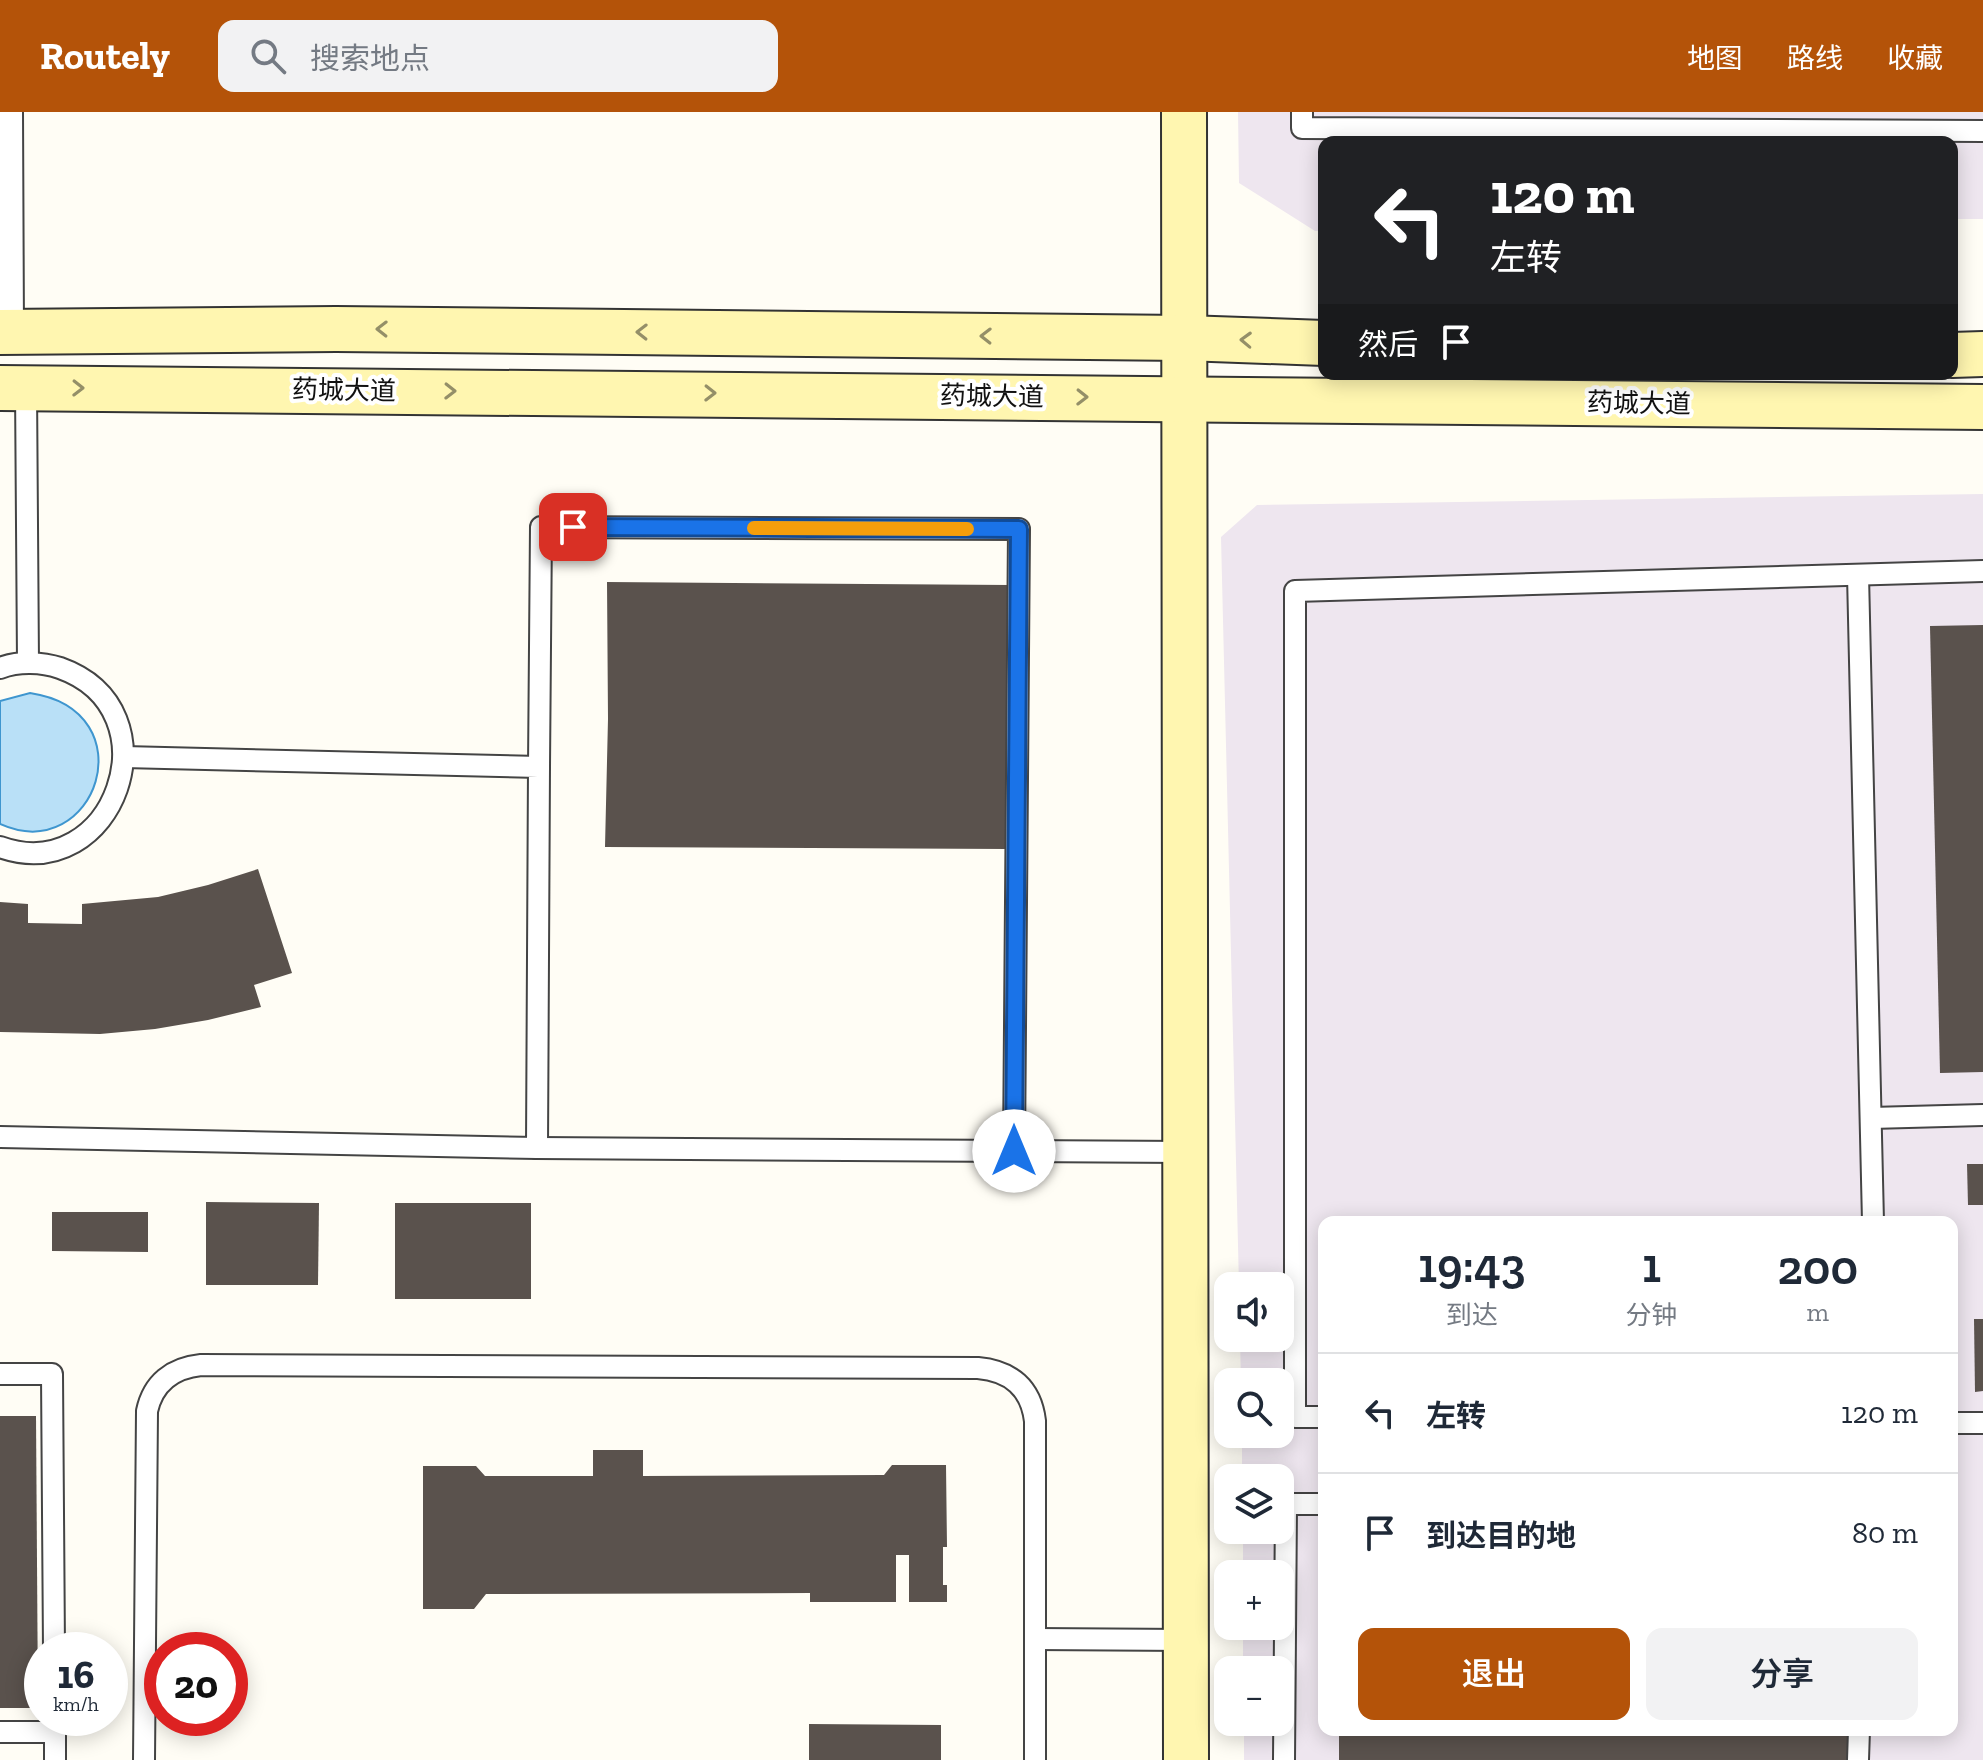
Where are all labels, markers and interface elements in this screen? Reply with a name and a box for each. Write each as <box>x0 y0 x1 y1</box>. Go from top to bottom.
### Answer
search box <box>218 20 778 92</box>
text: Routely <box>40 33 170 79</box>
icon: search <box>246 34 290 78</box>
text: 搜索地点 <box>310 41 430 77</box>
text: 地图 <box>1687 42 1743 75</box>
text: 路线 <box>1787 42 1843 75</box>
text: 收藏 <box>1887 42 1943 75</box>
text: 120 m <box>1490 160 1634 227</box>
icon: left <box>1358 168 1462 272</box>
text: 左转 <box>1490 236 1562 279</box>
icon: arrive <box>1434 320 1478 364</box>
one-way arrow <box>375 321 388 338</box>
one-way arrow <box>635 323 648 341</box>
one-way arrow <box>979 327 992 345</box>
text: 然后 <box>1358 327 1418 363</box>
one-way arrow <box>1239 332 1252 349</box>
street label: 药城大道 <box>292 373 396 407</box>
one-way arrow <box>72 379 85 397</box>
street label: 药城大道 <box>940 379 1044 413</box>
one-way arrow <box>444 382 457 400</box>
one-way arrow <box>704 385 717 402</box>
street label: 药城大道 <box>1587 386 1691 420</box>
one-way arrow <box>1076 388 1089 406</box>
pin <box>539 493 607 561</box>
icon: arrive <box>551 505 595 549</box>
position arrow <box>972 1109 1056 1193</box>
text: 19:43 <box>1418 1237 1526 1294</box>
text: 1 <box>1642 1237 1661 1294</box>
text: 200 <box>1777 1239 1858 1296</box>
map controls <box>1214 1272 1294 1736</box>
button: sound <box>1214 1272 1294 1352</box>
text: m <box>1807 1296 1829 1328</box>
text: 到达 <box>1446 1299 1498 1331</box>
text: 分钟 <box>1626 1299 1678 1331</box>
button: search <box>1214 1368 1294 1448</box>
icon: left <box>1358 1391 1402 1435</box>
text: 120 m <box>1841 1395 1918 1431</box>
text: 左转 <box>1426 1398 1486 1434</box>
button: layers <box>1214 1464 1294 1544</box>
icon: arrive <box>1358 1511 1402 1555</box>
text: 80 m <box>1852 1515 1918 1551</box>
text: 到达目的地 <box>1426 1518 1576 1554</box>
button: + <box>1214 1560 1294 1640</box>
button: 退出 <box>1358 1628 1630 1720</box>
button: 分享 <box>1646 1628 1918 1720</box>
speed limit sign: 20 <box>144 1632 248 1736</box>
text: 16 <box>57 1650 95 1698</box>
button: − <box>1214 1656 1294 1736</box>
text: km/h <box>53 1692 99 1716</box>

